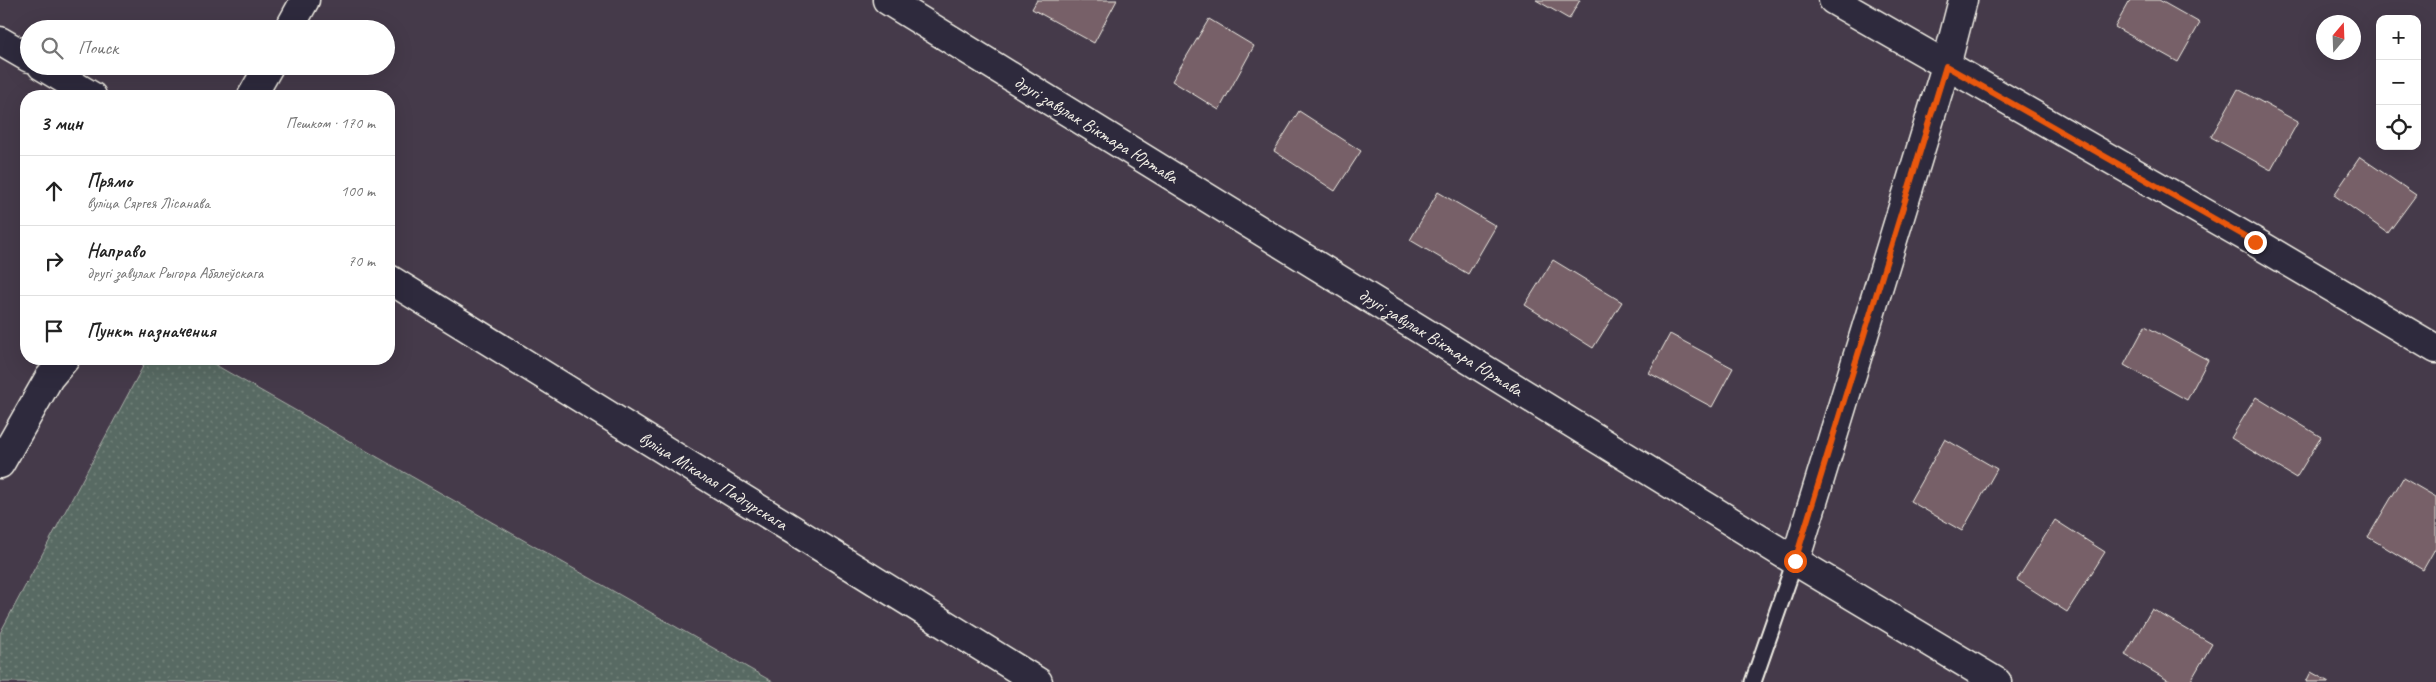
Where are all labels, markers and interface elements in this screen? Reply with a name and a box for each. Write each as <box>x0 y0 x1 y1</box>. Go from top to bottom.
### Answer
north arrow <box>2316 15 2361 60</box>
map controls <box>2376 15 2421 150</box>
button: + <box>2376 15 2421 60</box>
search box <box>20 20 395 75</box>
icon: search <box>38 34 66 62</box>
text: Поиск <box>78 36 118 60</box>
button: − <box>2376 60 2421 105</box>
street label: другі завулак Віктара Юртава <box>1010 70 1183 189</box>
button: locate <box>2376 105 2421 150</box>
text: 3 мин <box>40 110 83 136</box>
text: Пешком · 170 m <box>286 113 375 133</box>
text: Прямо <box>87 169 132 193</box>
icon: ahead <box>40 177 68 205</box>
text: 100 m <box>341 181 375 201</box>
text: вуліца Сяргея Лісанава <box>87 193 210 213</box>
route end <box>2244 231 2267 254</box>
text: Направо <box>87 239 145 263</box>
icon: right <box>40 247 68 275</box>
text: 70 m <box>348 251 375 271</box>
text: другі завулак Рыгора Абялеўскага <box>87 263 263 283</box>
street label: другі завулак Віктара Юртава <box>1355 283 1528 402</box>
icon: arrive <box>40 317 68 345</box>
text: Пункт назначения <box>87 319 216 343</box>
street label: вуліца Мікалая Падгурскага <box>635 426 793 535</box>
route start <box>1784 550 1807 573</box>

